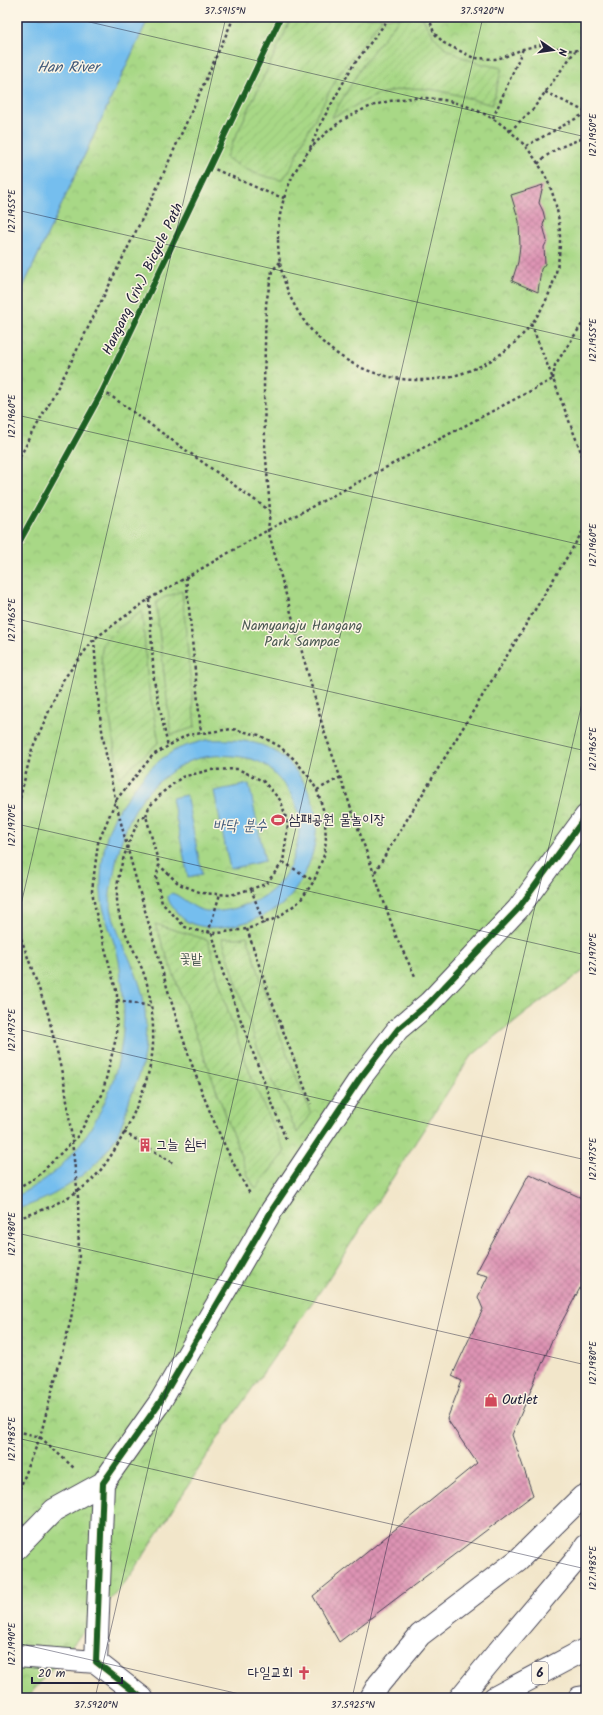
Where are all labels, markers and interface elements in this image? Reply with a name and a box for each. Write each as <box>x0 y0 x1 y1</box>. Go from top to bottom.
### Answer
text: 37.5915°N <box>204 3 246 19</box>
text: 37.5920°N <box>460 3 504 19</box>
north arrow <box>533 30 573 70</box>
text: N <box>552 47 571 57</box>
water label: Han River <box>37 56 102 80</box>
text: 127.1950°E <box>585 112 601 157</box>
text: 127.1955°E <box>4 188 20 233</box>
street label: Hangang (riv.) Bicycle Path <box>97 199 189 359</box>
text: 127.1955°E <box>585 317 601 362</box>
text: 127.1960°E <box>4 393 20 438</box>
text: 127.1960°E <box>585 522 601 567</box>
text: 127.1965°E <box>4 597 20 642</box>
park label: Namyangju Hangang Park Sampae <box>241 615 363 653</box>
text: 127.1965°E <box>585 726 601 771</box>
text: 127.1970°E <box>4 802 20 846</box>
place label: 삼패공원 물놀이장 <box>289 809 385 831</box>
sports icon: 삼패공원 물놀이장 <box>270 812 286 828</box>
water label: 바닥 분수 <box>213 814 268 838</box>
text: 127.1970°E <box>585 931 601 975</box>
park label: 꽃밭 <box>180 948 203 970</box>
text: 127.1975°E <box>4 1007 20 1052</box>
place label: 그늘 쉼터 <box>156 1134 207 1156</box>
text: 127.1975°E <box>585 1136 601 1181</box>
building icon: 그늘 쉼터 <box>137 1137 153 1153</box>
text: 127.1980°E <box>4 1211 20 1256</box>
text: 127.1980°E <box>585 1340 601 1385</box>
place label: Outlet <box>502 1389 538 1411</box>
shop icon: Outlet <box>483 1392 499 1408</box>
text: 127.1985°E <box>4 1416 20 1461</box>
text: 127.1985°E <box>585 1545 601 1590</box>
text: 127.1990°E <box>4 1621 20 1666</box>
scale bar <box>32 1659 122 1685</box>
place label: 다일교회 <box>248 1662 293 1684</box>
road number: 6 <box>532 1662 548 1684</box>
text: 20 m <box>38 1664 66 1683</box>
church icon: 다일교회 <box>296 1665 312 1681</box>
text: 37.5920°N <box>74 1697 118 1713</box>
text: 37.5925°N <box>331 1697 375 1713</box>

